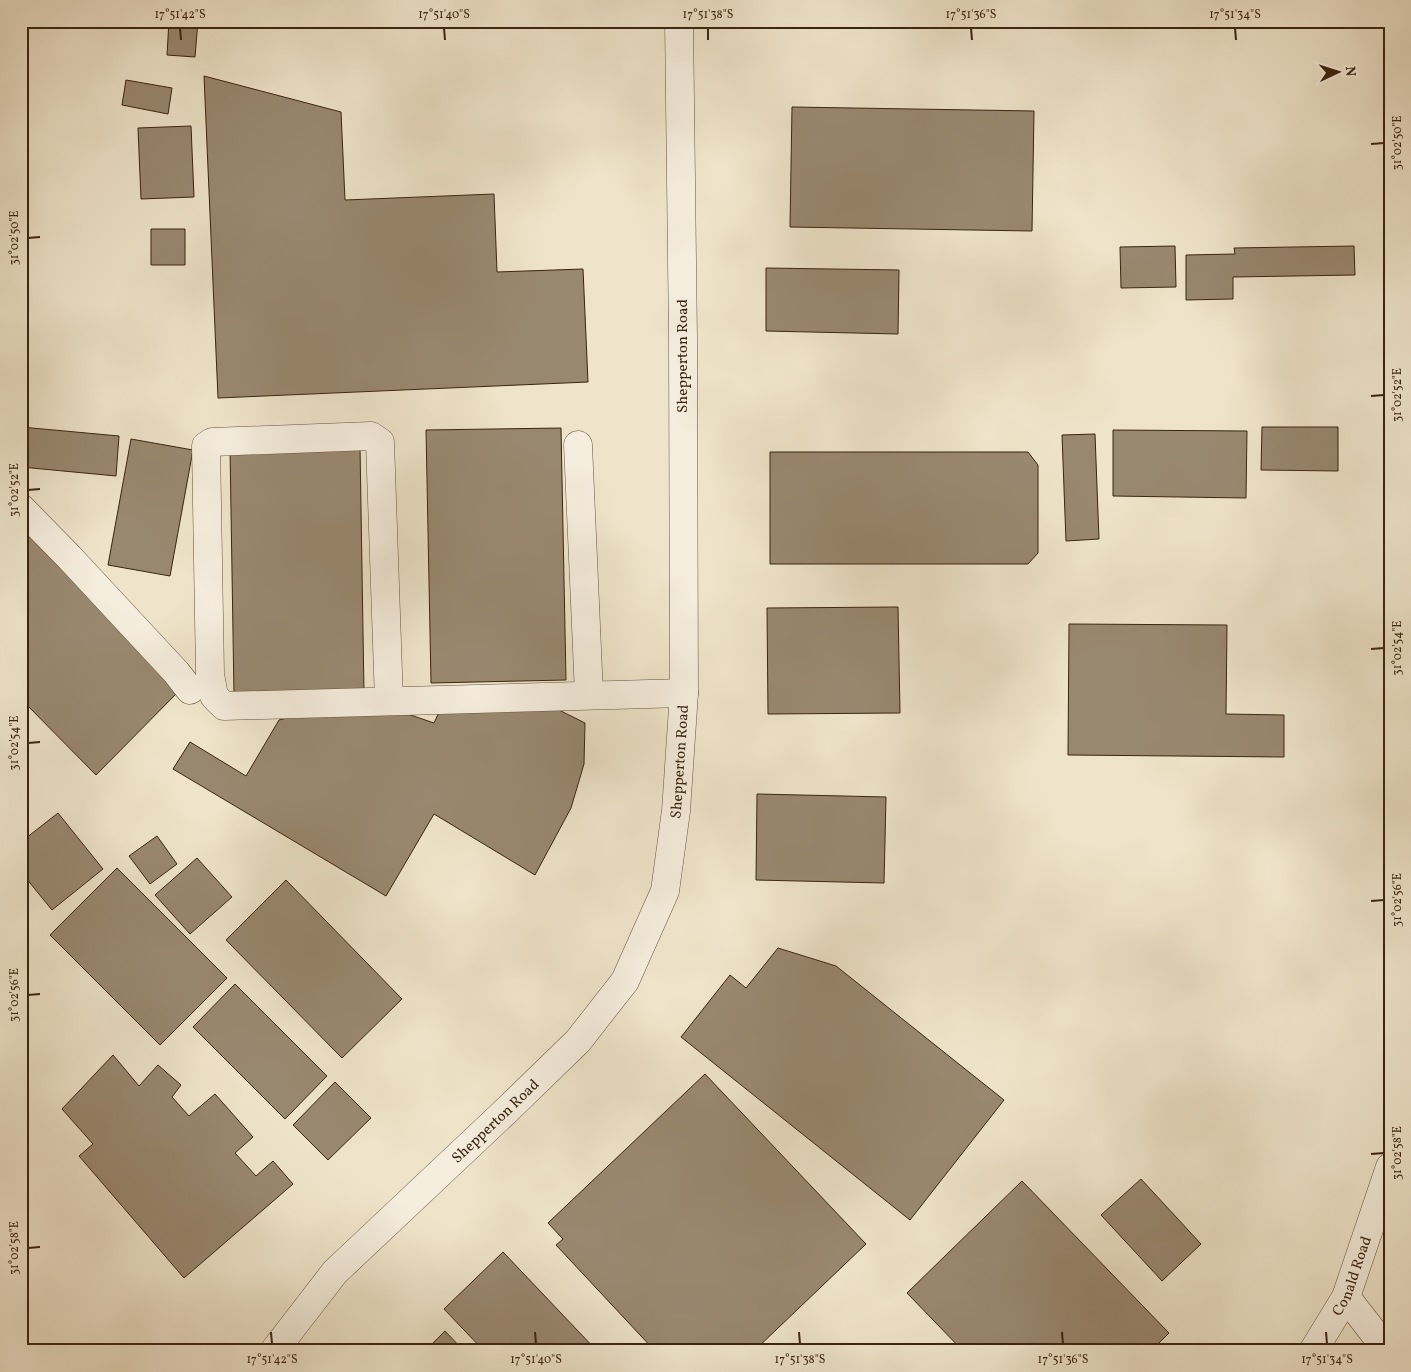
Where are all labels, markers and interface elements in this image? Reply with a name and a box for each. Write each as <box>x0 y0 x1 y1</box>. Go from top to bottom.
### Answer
text: 17°51'42"S <box>154 7 206 23</box>
text: 17°51'40"S <box>418 7 470 23</box>
text: 17°51'38"S <box>683 7 733 23</box>
text: 17°51'36"S <box>946 7 996 23</box>
text: 17°51'34"S <box>1209 7 1261 23</box>
north arrow <box>1314 48 1364 98</box>
text: N <box>1340 65 1359 77</box>
text: 31°02'50"E <box>1390 116 1406 170</box>
text: 31°02'50"E <box>7 211 23 265</box>
street label: Shepperton Road <box>673 299 694 413</box>
text: 31°02'52"E <box>1390 368 1406 422</box>
text: 31°02'52"E <box>7 463 23 517</box>
text: 31°02'54"E <box>1390 621 1406 675</box>
street label: Shepperton Road <box>666 704 695 820</box>
text: 31°02'54"E <box>7 716 23 770</box>
text: 31°02'56"E <box>1390 873 1406 927</box>
text: 31°02'56"E <box>7 968 23 1022</box>
street label: Shepperton Road <box>448 1075 545 1169</box>
text: 31°02'58"E <box>1390 1126 1406 1180</box>
text: 31°02'58"E <box>7 1221 23 1275</box>
street label: Conald Road <box>1328 1234 1378 1321</box>
text: 17°51'42"S <box>246 1352 298 1368</box>
text: 17°51'40"S <box>510 1352 562 1368</box>
text: 17°51'38"S <box>775 1352 825 1368</box>
text: 17°51'36"S <box>1038 1352 1088 1368</box>
text: 17°51'34"S <box>1301 1352 1353 1368</box>

